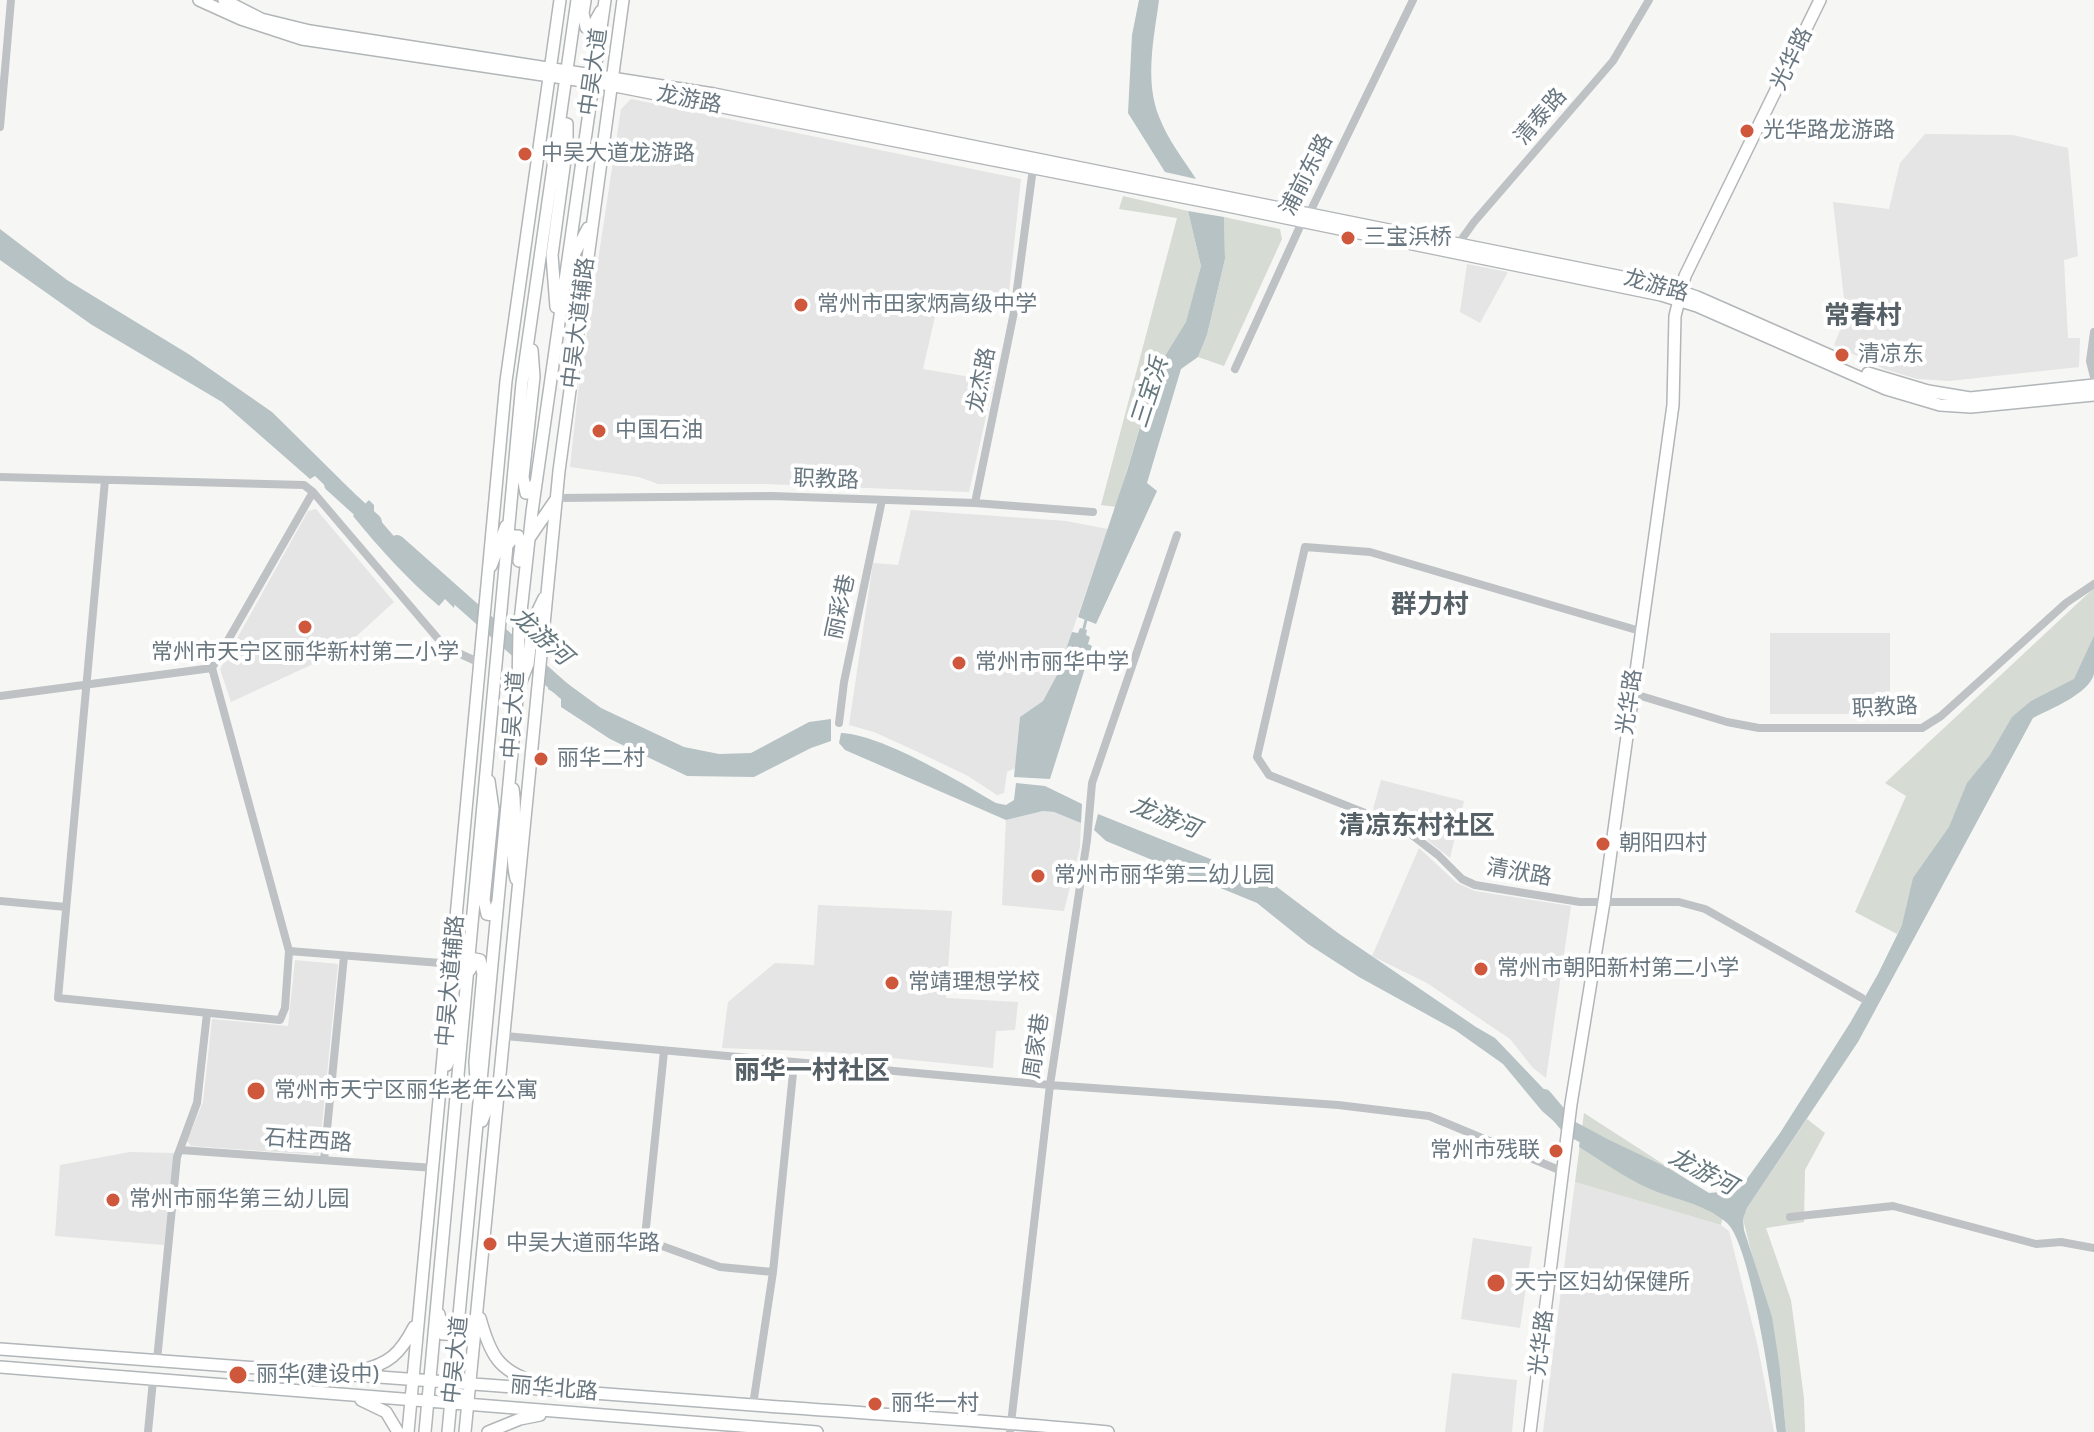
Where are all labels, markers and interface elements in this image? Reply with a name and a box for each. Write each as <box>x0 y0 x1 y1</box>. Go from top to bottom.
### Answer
street label: 光华路 <box>1766 24 1818 94</box>
street label: 中吴大道 <box>575 27 613 117</box>
street label: 龙游路 <box>654 81 724 119</box>
street label: 清泰路 <box>1509 83 1573 151</box>
place label: 光华路龙游路 <box>1763 118 1895 144</box>
marker: 光华路龙游路 <box>1738 122 1756 140</box>
street label: 浦前东路 <box>1275 130 1339 220</box>
place label: 中吴大道龙游路 <box>541 141 695 167</box>
marker: 中吴大道龙游路 <box>516 145 534 163</box>
place label: 三宝浜桥 <box>1364 225 1452 251</box>
marker: 三宝浜桥 <box>1339 229 1357 247</box>
street label: 中吴大道辅路 <box>558 256 600 390</box>
street label: 龙游路 <box>1621 265 1691 307</box>
place label: 常州市田家炳高级中学 <box>817 292 1037 318</box>
marker: 常州市田家炳高级中学 <box>792 296 810 314</box>
district label: 常春村 <box>1824 301 1902 333</box>
place label: 清凉东 <box>1858 342 1924 368</box>
street label: 龙杰路 <box>963 345 1001 415</box>
marker: 清凉东 <box>1833 346 1851 364</box>
water label: 三宝浜 <box>1125 354 1175 432</box>
place label: 中国石油 <box>615 418 703 444</box>
marker: 中国石油 <box>590 422 608 440</box>
street label: 职教路 <box>793 466 859 494</box>
street label: 丽彩巷 <box>821 572 861 642</box>
district label: 群力村 <box>1391 590 1469 622</box>
water label: 龙游河 <box>505 602 577 672</box>
marker: 常州市天宁区丽华新村第二小学 <box>296 618 314 636</box>
place label: 常州市天宁区丽华新村第二小学 <box>151 640 459 666</box>
place label: 常州市丽华中学 <box>975 650 1129 676</box>
marker: 常州市丽华中学 <box>950 654 968 672</box>
street label: 光华路 <box>1612 667 1648 737</box>
street label: 中吴大道 <box>498 670 530 760</box>
street label: 职教路 <box>1851 693 1919 723</box>
place label: 丽华二村 <box>557 746 645 772</box>
marker: 丽华二村 <box>532 750 550 768</box>
water label: 龙游河 <box>1126 791 1204 845</box>
district label: 清凉东村社区 <box>1339 811 1495 843</box>
place label: 朝阳四村 <box>1619 831 1707 857</box>
marker: 朝阳四村 <box>1594 835 1612 853</box>
street label: 清洑路 <box>1484 854 1554 892</box>
place label: 常州市丽华第二幼儿园 <box>1054 863 1274 889</box>
marker: 常州市丽华第二幼儿园 <box>1029 867 1047 885</box>
street label: 中吴大道辅路 <box>432 914 470 1048</box>
place label: 常州市朝阳新村第二小学 <box>1497 956 1739 982</box>
marker: 常州市朝阳新村第二小学 <box>1472 960 1490 978</box>
place label: 常靖理想学校 <box>908 970 1040 996</box>
marker: 常靖理想学校 <box>883 974 901 992</box>
street label: 周家巷 <box>1019 1011 1055 1081</box>
district label: 丽华一村社区 <box>734 1056 890 1088</box>
place label: 常州市天宁区丽华老年公寓 <box>274 1078 538 1104</box>
marker: 常州市天宁区丽华老年公寓 <box>245 1080 267 1102</box>
street label: 石柱西路 <box>263 1125 353 1157</box>
place label: 常州市残联 <box>1430 1138 1540 1164</box>
marker: 常州市残联 <box>1547 1142 1565 1160</box>
water label: 龙游河 <box>1663 1142 1741 1202</box>
place label: 常州市丽华第三幼儿园 <box>129 1187 349 1213</box>
marker: 常州市丽华第三幼儿园 <box>104 1191 122 1209</box>
place label: 中吴大道丽华路 <box>506 1231 660 1257</box>
marker: 中吴大道丽华路 <box>481 1235 499 1253</box>
place label: 天宁区妇幼保健所 <box>1514 1270 1690 1296</box>
marker: 天宁区妇幼保健所 <box>1485 1272 1507 1294</box>
street label: 光华路 <box>1525 1309 1559 1377</box>
street label: 中吴大道 <box>438 1315 474 1405</box>
place label: 丽华(建设中) <box>256 1362 379 1388</box>
marker: 丽华(建设中) <box>227 1364 249 1386</box>
street label: 丽华北路 <box>509 1372 599 1406</box>
place label: 丽华一村 <box>891 1391 979 1417</box>
marker: 丽华一村 <box>866 1395 884 1413</box>

